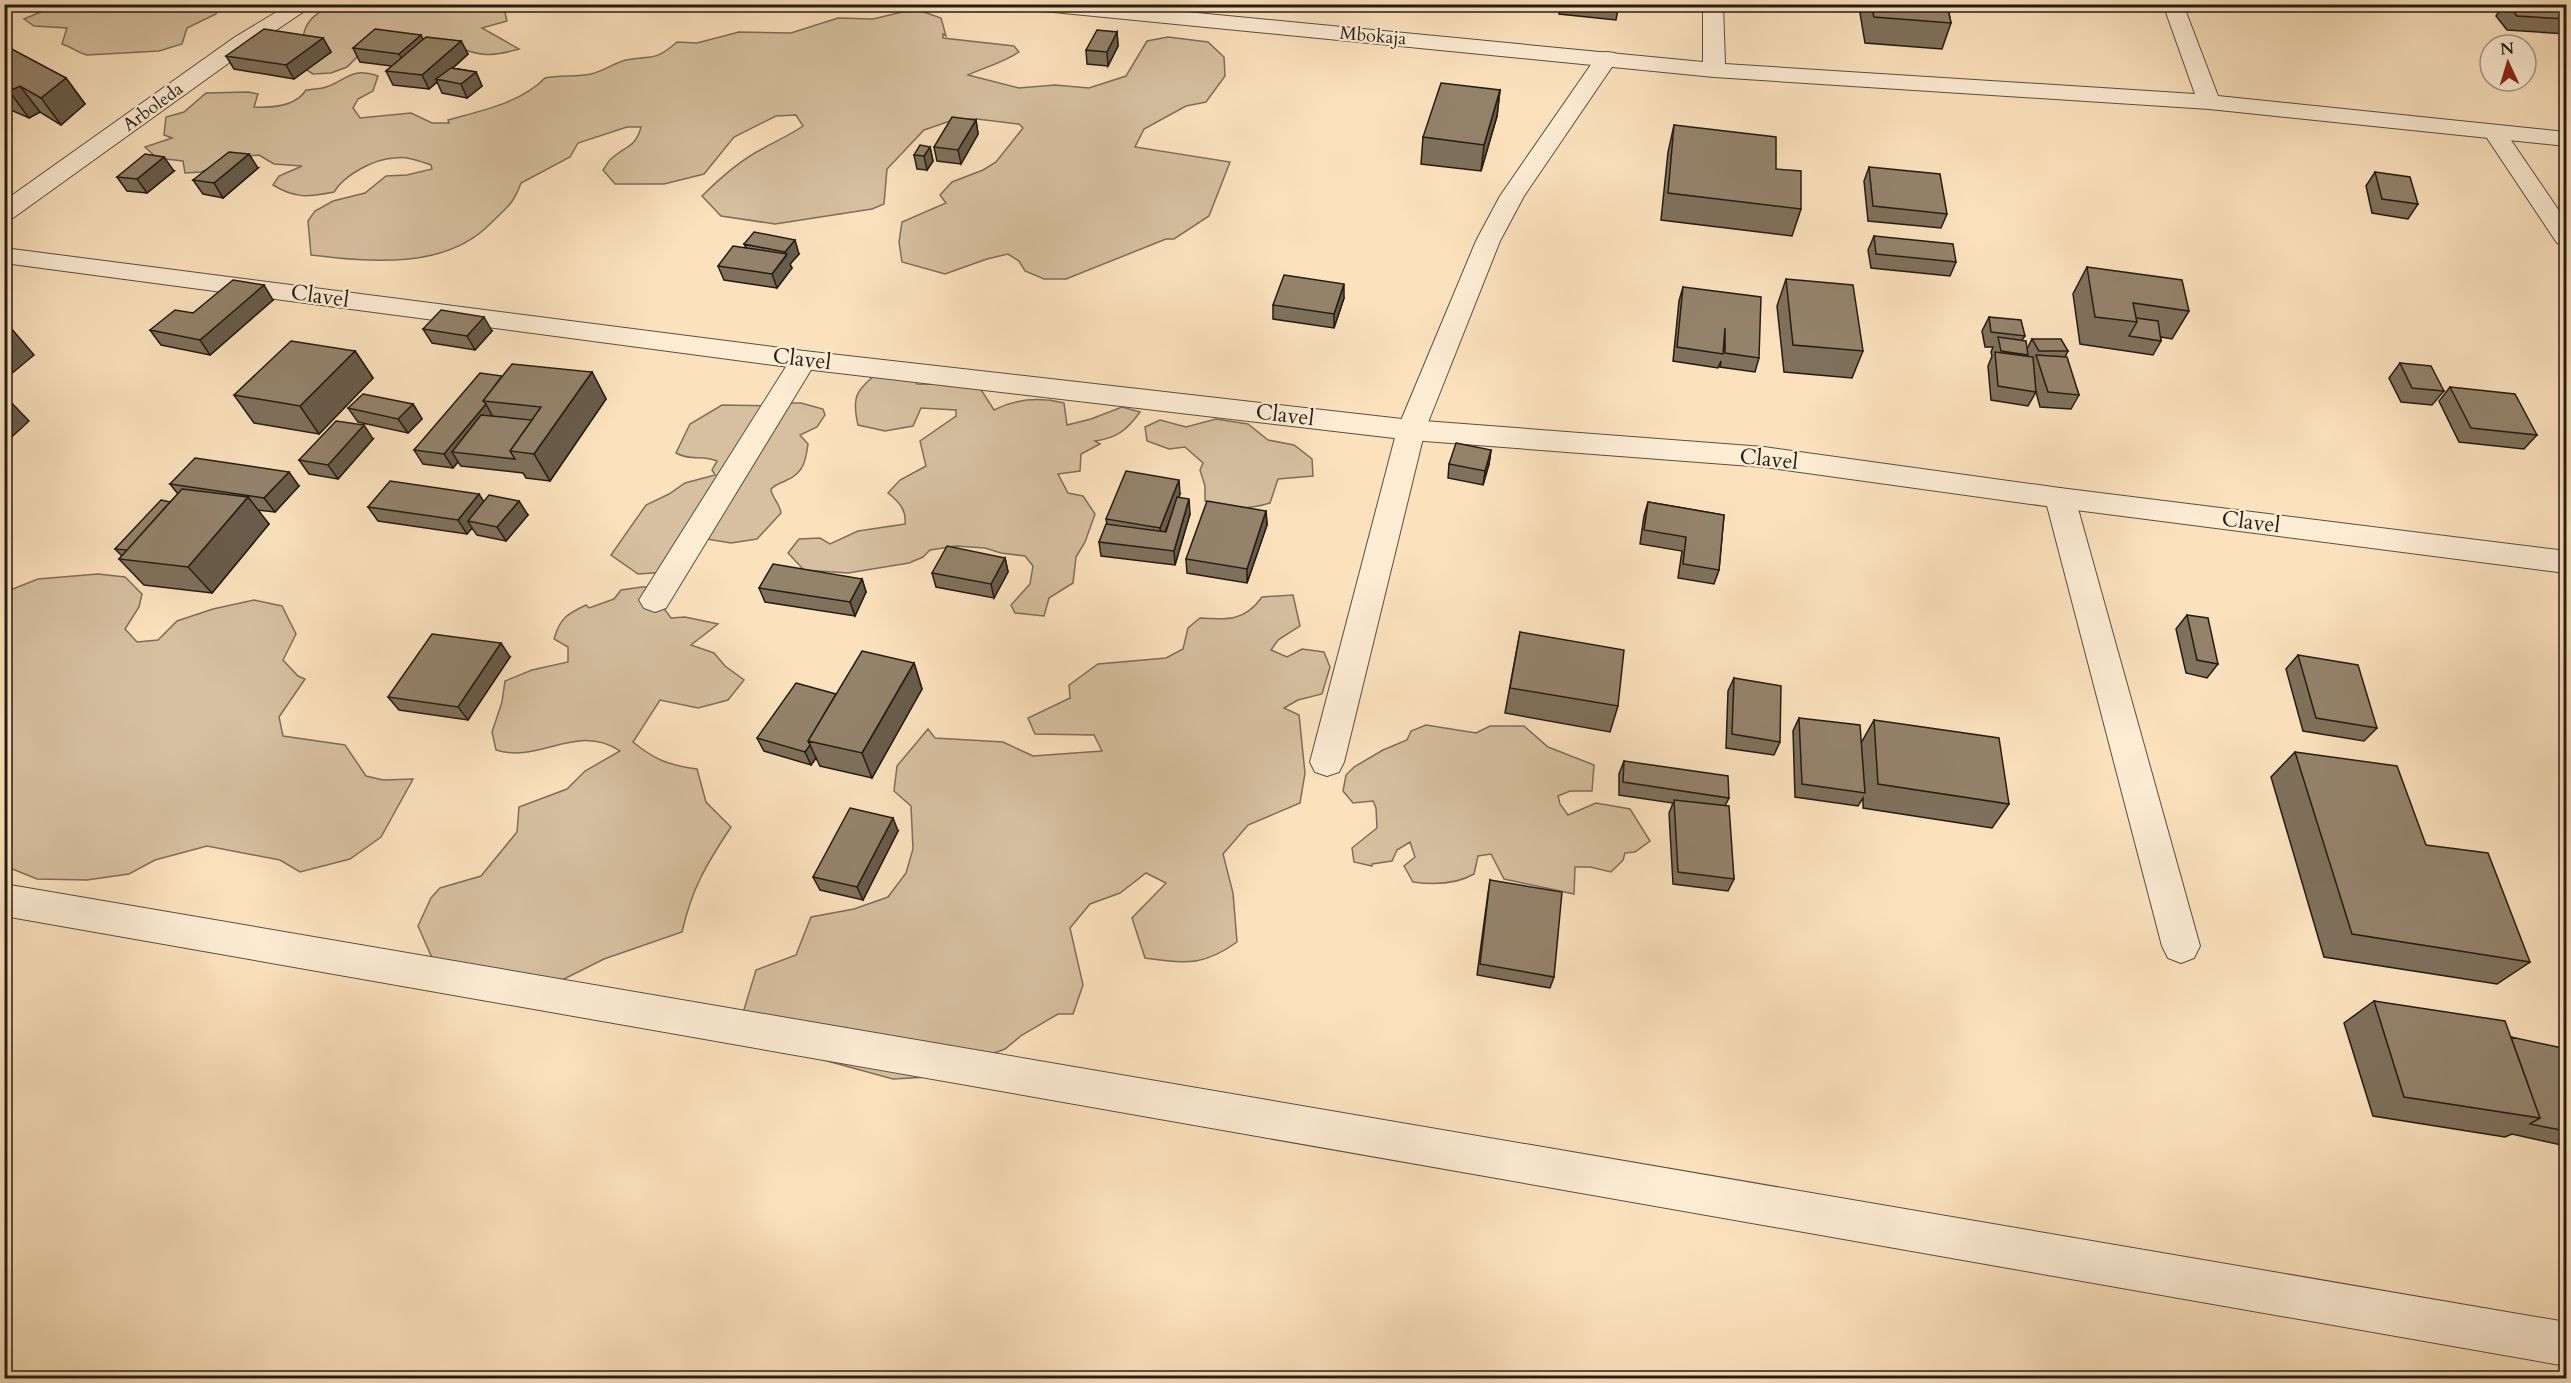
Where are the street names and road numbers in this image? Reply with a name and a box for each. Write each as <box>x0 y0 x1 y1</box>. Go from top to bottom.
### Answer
street label: Mbokaja <box>1339 21 1407 51</box>
street label: Arboleda <box>118 77 188 137</box>
street label: Clavel <box>289 277 352 315</box>
street label: Clavel <box>771 341 833 378</box>
street label: Clavel <box>1254 397 1316 434</box>
street label: Clavel <box>1738 441 1800 477</box>
street label: Clavel <box>2220 504 2282 541</box>

